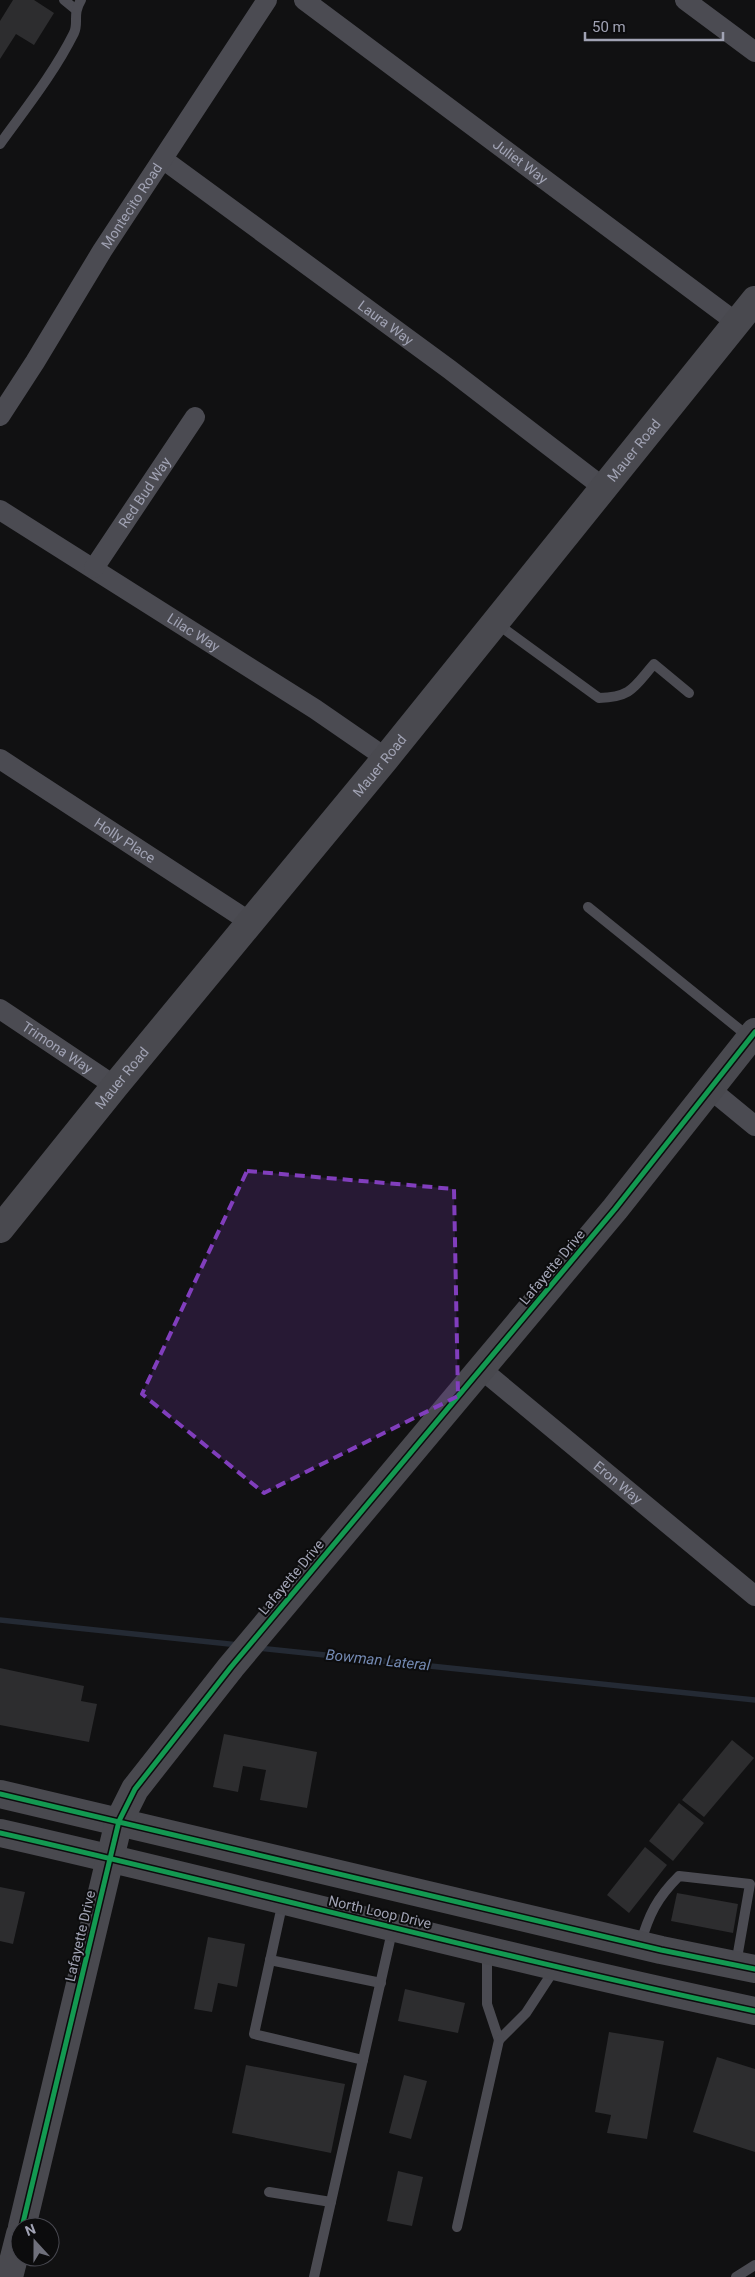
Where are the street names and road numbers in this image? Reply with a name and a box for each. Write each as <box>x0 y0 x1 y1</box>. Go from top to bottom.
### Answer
street label: Juliet Way <box>490 136 551 187</box>
street label: Montecito Road <box>98 160 165 252</box>
street label: Laura Way <box>355 297 417 348</box>
street label: Mauer Road <box>604 416 664 485</box>
street label: Red Bud Way <box>115 454 174 531</box>
street label: Lilac Way <box>164 610 223 655</box>
street label: Mauer Road <box>349 731 410 800</box>
street label: Holly Place <box>91 815 158 866</box>
street label: Trimona Way <box>19 1018 96 1077</box>
street label: Mauer Road <box>92 1044 152 1112</box>
street label: Lafayette Drive <box>516 1226 588 1308</box>
street label: Eron Way <box>591 1458 646 1507</box>
street label: Lafayette Drive <box>255 1536 327 1618</box>
street label: Lafayette Drive <box>62 1889 98 1983</box>
street label: North Loop Drive <box>327 1892 433 1932</box>

